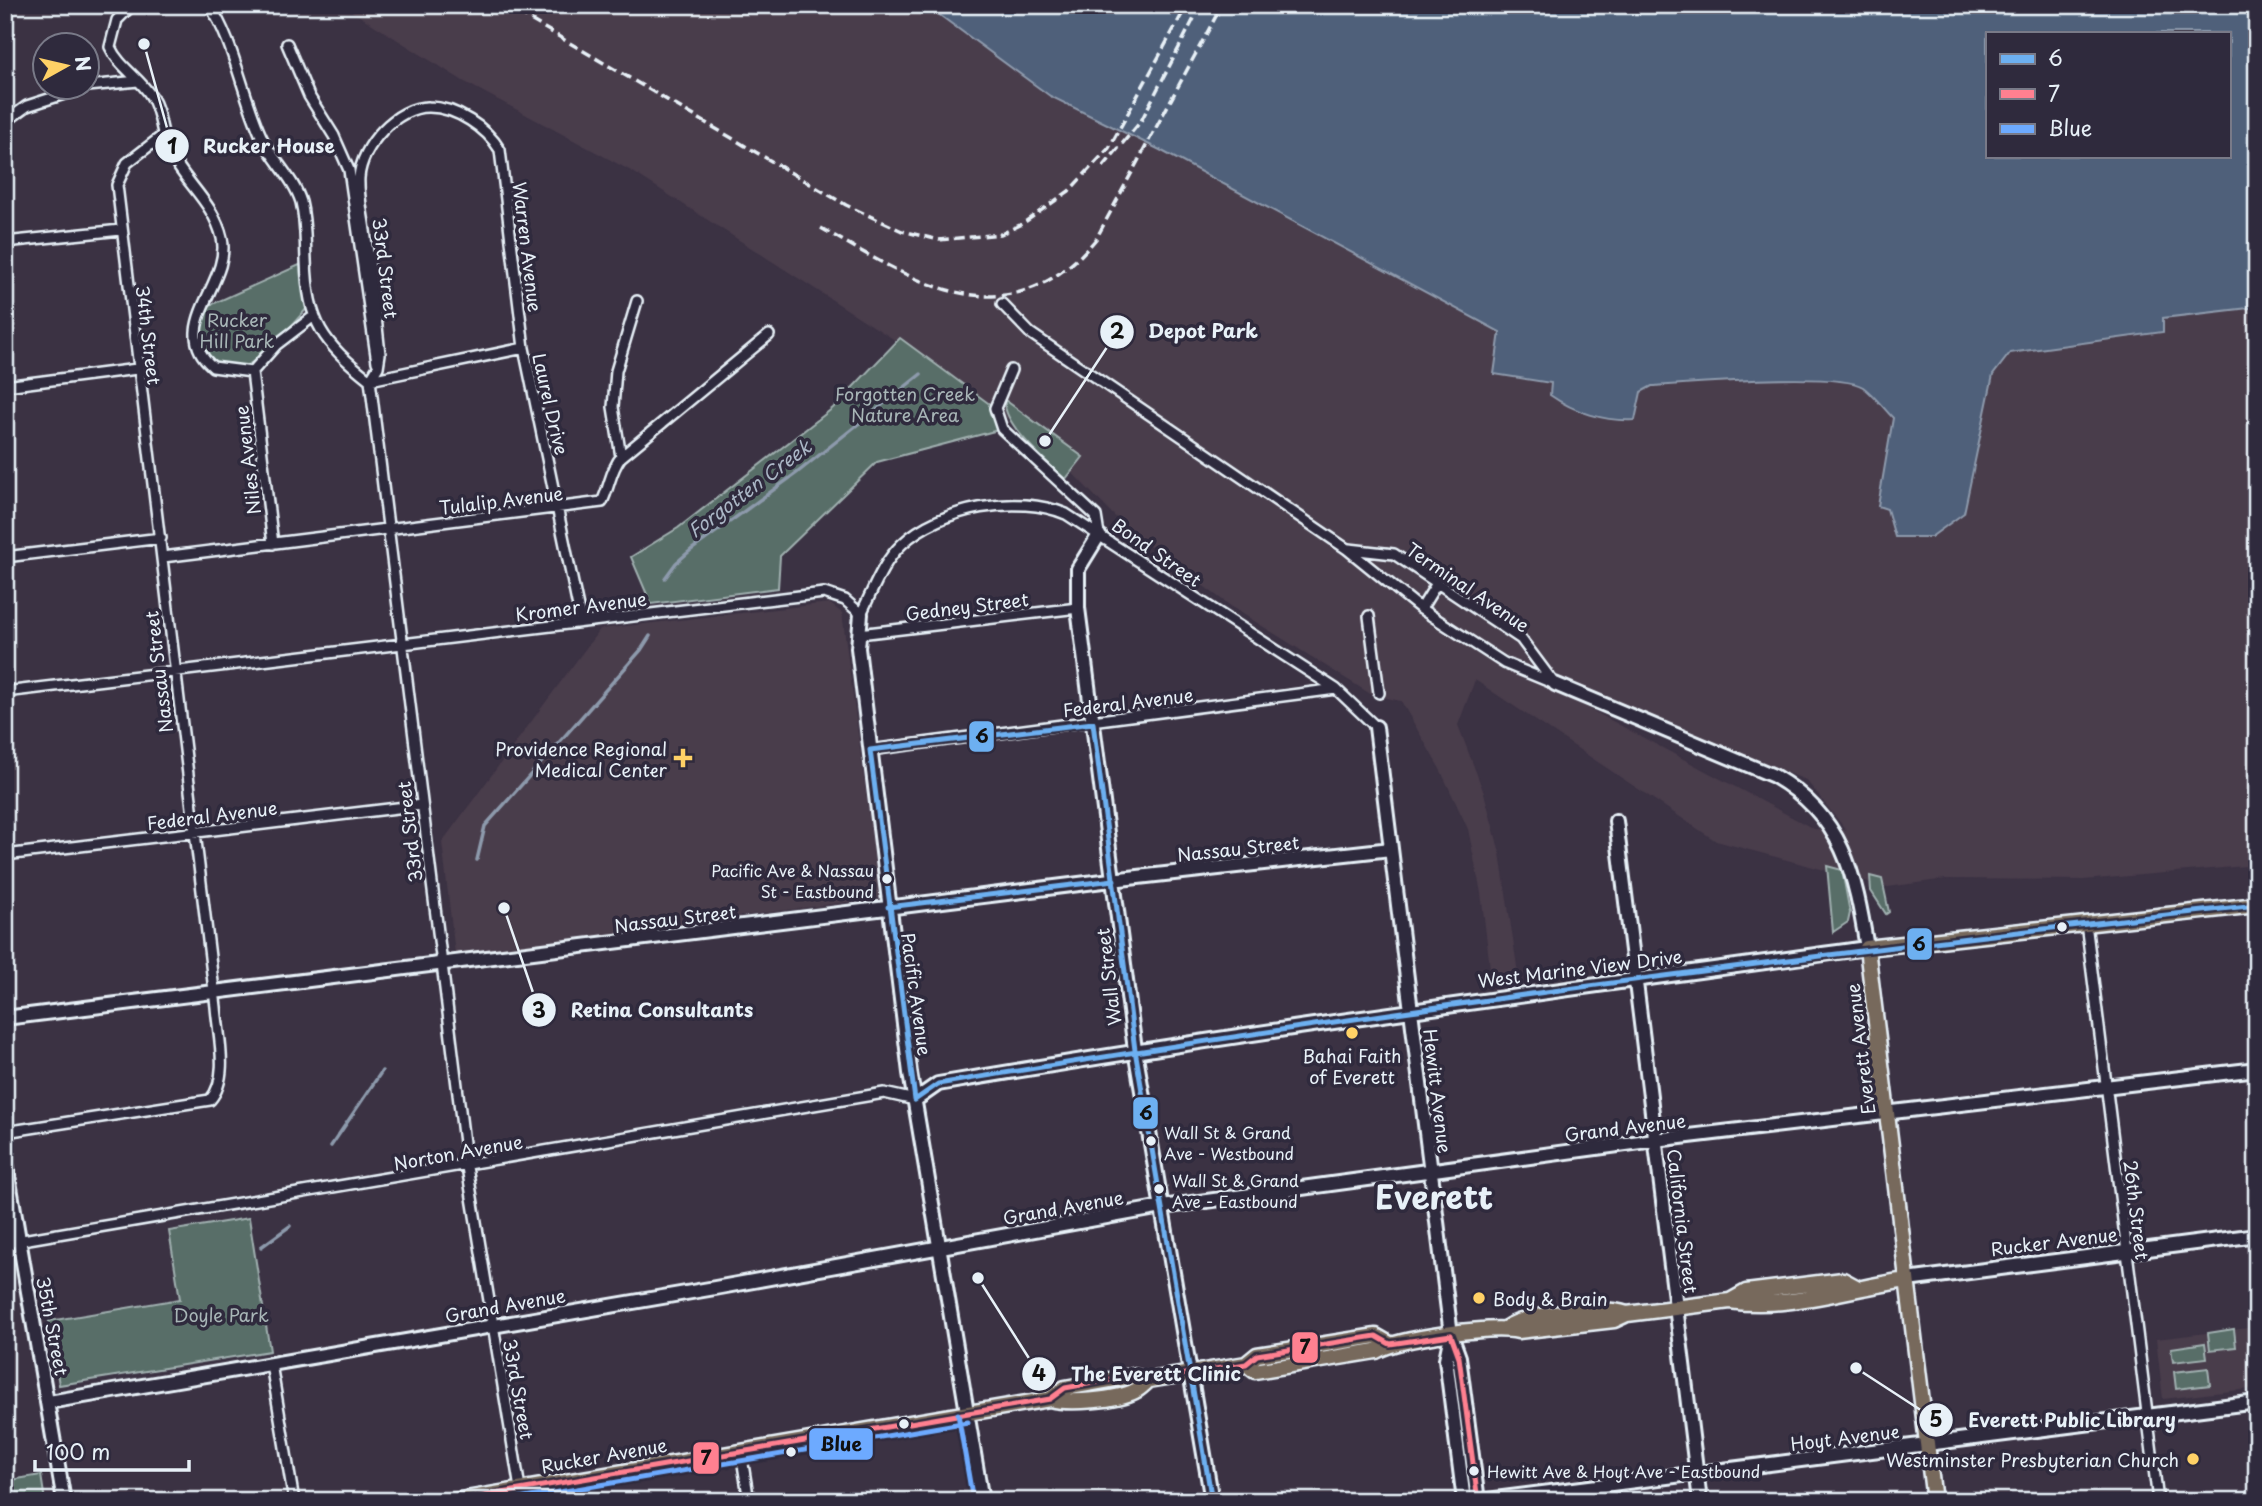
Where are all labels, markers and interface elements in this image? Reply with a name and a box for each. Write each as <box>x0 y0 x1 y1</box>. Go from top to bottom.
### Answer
north arrow <box>32 32 102 102</box>
legend <box>1986 32 2230 158</box>
text: 6 <box>2048 41 2063 73</box>
text: N <box>69 54 99 73</box>
text: 7 <box>2048 77 2060 109</box>
text: Blue <box>2048 111 2092 143</box>
callout: Rucker House <box>154 126 349 166</box>
text: 1 <box>167 129 177 161</box>
text: Rucker House <box>203 131 335 159</box>
street label: Warren Avenue <box>507 180 549 314</box>
street label: 33rd Street <box>366 216 406 320</box>
street label: 34th Street <box>130 284 168 386</box>
park label: Rucker Hill Park <box>200 306 274 354</box>
callout: Depot Park <box>1099 312 1273 352</box>
text: 2 <box>1110 314 1125 346</box>
text: Depot Park <box>1148 316 1258 344</box>
street label: Laurel Drive <box>526 350 576 458</box>
park label: Forgotten Creek Nature Area <box>835 380 975 428</box>
street label: Niles Avenue <box>227 404 267 516</box>
water label: Forgotten Creek <box>681 431 818 544</box>
street label: Tulalip Avenue <box>437 479 565 521</box>
street label: Bond Street <box>1107 511 1207 593</box>
street label: Terminal Avenue <box>1401 536 1535 638</box>
street label: Kromer Avenue <box>514 585 648 627</box>
street label: Gedney Street <box>904 585 1030 627</box>
street label: Nassau Street <box>137 610 179 734</box>
street label: Federal Avenue <box>1061 681 1195 723</box>
line badge: 6 <box>968 720 995 753</box>
text: 6 <box>975 721 989 749</box>
place label: Providence Regional Medical Center <box>495 735 668 783</box>
marker: Providence Regional Medical Center <box>673 748 693 768</box>
street label: 33rd Street <box>389 780 429 884</box>
street label: Federal Avenue <box>145 794 279 836</box>
street label: Nassau Street <box>1176 828 1300 868</box>
place label: Pacific Ave & Nassau St - Eastbound <box>711 858 874 903</box>
marker: Pacific Ave & Nassau St - Eastbound <box>880 872 894 886</box>
street label: Nassau Street <box>613 897 737 939</box>
unlabelled marker <box>2055 920 2069 934</box>
street label: Wall Street <box>1089 927 1127 1027</box>
line badge: 6 <box>1906 927 1933 961</box>
text: 6 <box>1912 929 1926 957</box>
street label: Pacific Avenue <box>895 931 939 1057</box>
street label: West Marine View Drive <box>1476 942 1684 994</box>
street label: Everett Avenue <box>1839 982 1881 1116</box>
callout: Retina Consultants <box>521 990 768 1030</box>
text: 3 <box>532 993 546 1025</box>
text: Retina Consultants <box>571 995 753 1023</box>
marker: Bahai Faith of Everett <box>1344 1025 1360 1041</box>
street label: Hewitt Avenue <box>1417 1027 1459 1155</box>
place label: Bahai Faith of Everett <box>1303 1042 1402 1090</box>
line badge: 6 <box>1132 1096 1159 1130</box>
text: 6 <box>1139 1098 1153 1126</box>
street label: Grand Avenue <box>1563 1106 1687 1148</box>
place label: Wall St & Grand Ave - Westbound <box>1164 1120 1294 1165</box>
street label: Norton Avenue <box>391 1127 525 1177</box>
marker: Wall St & Grand Ave - Westbound <box>1144 1134 1158 1148</box>
street label: California Street <box>1661 1147 1705 1295</box>
street label: 26th Street <box>2117 1159 2157 1261</box>
place label: Wall St & Grand Ave - Eastbound <box>1172 1168 1299 1213</box>
district label: Everett <box>1375 1172 1493 1220</box>
marker: Wall St & Grand Ave - Eastbound <box>1152 1182 1166 1196</box>
street label: Grand Avenue <box>1001 1183 1126 1231</box>
street label: Rucker Avenue <box>1989 1220 2119 1262</box>
street label: 35th Street <box>30 1274 76 1378</box>
street label: Grand Avenue <box>443 1281 568 1329</box>
place label: Body & Brain <box>1493 1285 1608 1312</box>
marker: Body & Brain <box>1471 1290 1487 1306</box>
park label: Doyle Park <box>173 1301 269 1328</box>
line badge: 7 <box>1291 1331 1319 1364</box>
text: 7 <box>1300 1332 1311 1360</box>
street label: 33rd Street <box>497 1337 541 1441</box>
callout: The Everett Clinic <box>1022 1354 1255 1394</box>
text: 4 <box>1032 1356 1046 1388</box>
text: The Everett Clinic <box>1071 1359 1241 1387</box>
callout: Everett Public Library <box>1919 1400 2190 1440</box>
text: 5 <box>1929 1402 1943 1434</box>
text: Everett Public Library <box>1968 1405 2176 1433</box>
unlabelled marker <box>897 1417 911 1431</box>
street label: Hoyt Avenue <box>1789 1417 1901 1457</box>
line badge: Blue <box>808 1427 874 1461</box>
scale bar <box>35 1429 189 1473</box>
text: Blue <box>820 1429 862 1457</box>
street label: Rucker Avenue <box>539 1431 669 1479</box>
text: 100 m <box>46 1435 110 1467</box>
line badge: 7 <box>692 1441 720 1475</box>
text: 7 <box>701 1443 712 1471</box>
unlabelled marker <box>784 1445 798 1459</box>
place label: Westminster Presbyterian Church <box>1886 1446 2179 1473</box>
marker: Westminster Presbyterian Church <box>2185 1451 2201 1467</box>
place label: Hewitt Ave & Hoyt Ave - Eastbound <box>1487 1459 1760 1483</box>
marker: Hewitt Ave & Hoyt Ave - Eastbound <box>1467 1464 1481 1478</box>

